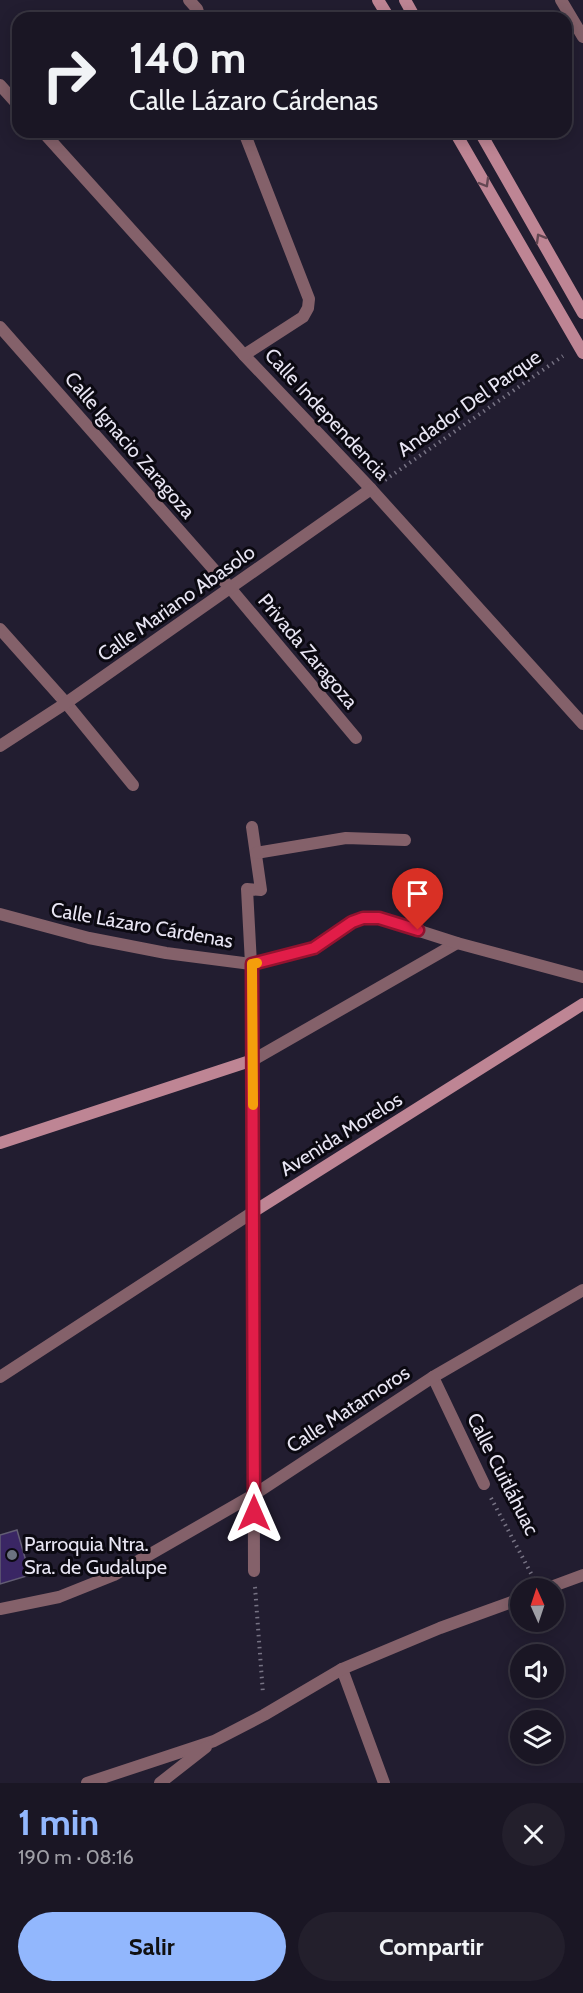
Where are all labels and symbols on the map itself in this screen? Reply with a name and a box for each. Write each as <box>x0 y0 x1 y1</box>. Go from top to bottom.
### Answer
one-way arrow <box>478 176 489 187</box>
one-way arrow <box>536 234 547 244</box>
street label: Calle Independencia <box>260 343 395 485</box>
street label: Andador Del Parque <box>393 345 545 461</box>
street label: Calle Ignacio Zaragoza <box>60 367 200 523</box>
street label: Calle Mariano Abasolo <box>93 540 259 666</box>
street label: Privada Zaragoza <box>253 589 363 714</box>
pin <box>392 868 443 930</box>
street label: Calle Lázaro Cárdenas <box>49 897 235 953</box>
street label: Avenida Morelos <box>276 1087 406 1181</box>
street label: Calle Matamoros <box>282 1360 414 1458</box>
street label: Calle Cuitláhuac <box>462 1409 544 1539</box>
position arrow <box>222 1481 286 1545</box>
place label: Parroquia Ntra. Sra. de Gudalupe <box>24 1532 167 1579</box>
marker: Parroquia Ntra. Sra. de Gudalupe <box>5 1548 19 1562</box>
north arrow <box>510 1578 564 1632</box>

